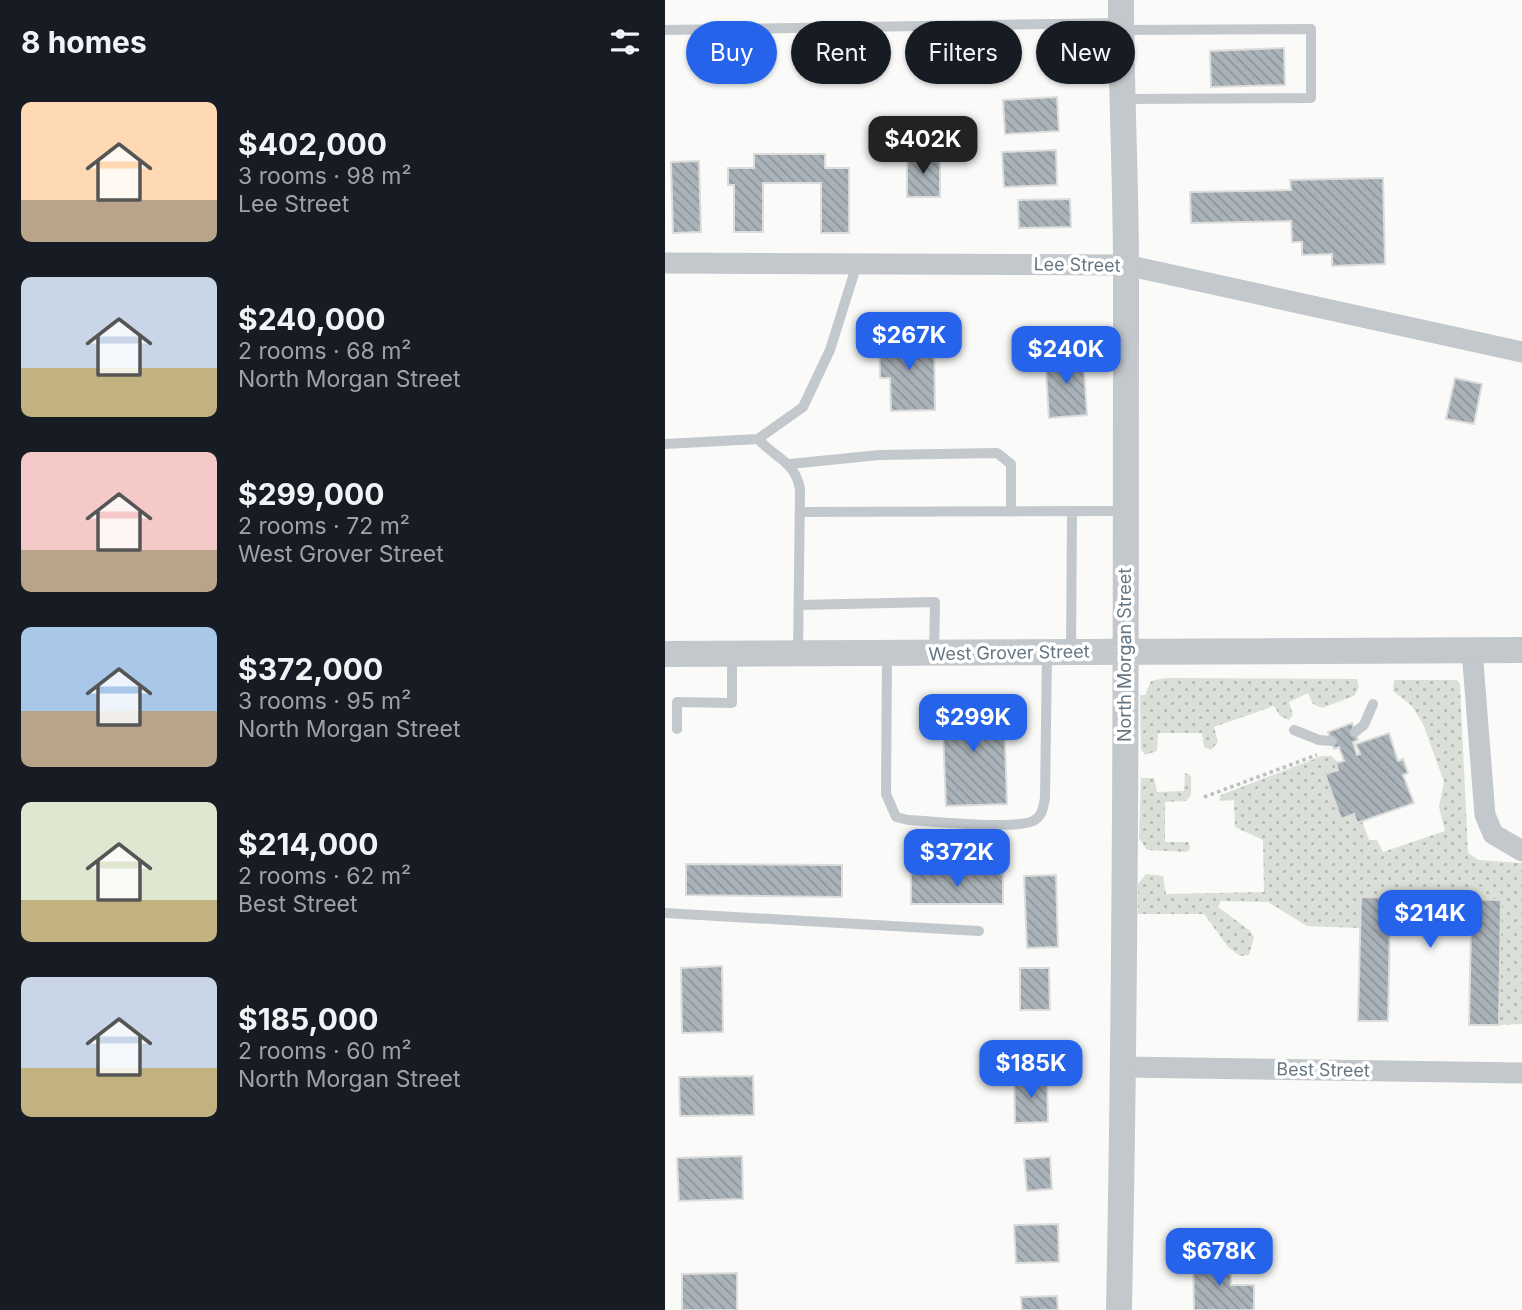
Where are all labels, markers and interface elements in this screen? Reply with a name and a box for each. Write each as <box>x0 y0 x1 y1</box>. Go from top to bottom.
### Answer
chip: Buy <box>686 21 777 84</box>
chip: Rent <box>791 21 891 84</box>
chip: Filters <box>905 21 1022 84</box>
chip: New <box>1036 21 1135 84</box>
icon: filters <box>606 23 644 61</box>
text: 8 homes <box>21 24 147 60</box>
pin: $402K <box>874 116 972 176</box>
text: $402K <box>884 125 962 153</box>
text: $402,000 <box>238 126 387 162</box>
icon: home <box>77 130 161 214</box>
text: 3 rooms · 98 m² <box>238 162 412 190</box>
text: Lee Street <box>238 190 349 218</box>
street label: Lee Street <box>1033 253 1121 276</box>
text: $240,000 <box>238 301 386 337</box>
icon: home <box>77 305 161 389</box>
pin: $267K <box>860 312 958 372</box>
text: $267K <box>872 321 946 349</box>
pin: $240K <box>1017 326 1115 386</box>
text: $240K <box>1028 335 1104 363</box>
text: 2 rooms · 68 m² <box>238 337 411 365</box>
text: North Morgan Street <box>238 365 461 393</box>
text: $299,000 <box>238 476 384 512</box>
icon: home <box>77 480 161 564</box>
text: 2 rooms · 72 m² <box>238 512 410 540</box>
text: West Grover Street <box>238 540 444 568</box>
street label: North Morgan Street <box>1114 568 1135 742</box>
street label: West Grover Street <box>928 641 1090 664</box>
text: $372,000 <box>238 651 383 687</box>
icon: home <box>77 655 161 739</box>
text: 3 rooms · 95 m² <box>238 687 411 715</box>
pin: $299K <box>924 694 1022 754</box>
text: $299K <box>935 703 1011 731</box>
text: North Morgan Street <box>238 715 461 743</box>
text: $214,000 <box>238 826 379 862</box>
icon: home <box>77 830 161 914</box>
pin: $372K <box>908 830 1006 889</box>
text: $372K <box>920 838 994 866</box>
text: 2 rooms · 62 m² <box>238 862 411 890</box>
text: Best Street <box>238 890 358 918</box>
pin: $214K <box>1381 890 1479 950</box>
text: $214K <box>1394 899 1466 927</box>
text: $185,000 <box>238 1001 378 1037</box>
icon: home <box>77 1005 161 1089</box>
text: 2 rooms · 60 m² <box>238 1037 412 1065</box>
pin: $185K <box>982 1040 1080 1100</box>
text: $185K <box>995 1049 1067 1077</box>
street label: Best Street <box>1276 1058 1370 1081</box>
text: North Morgan Street <box>238 1065 461 1093</box>
pin: $678K <box>1170 1228 1268 1288</box>
text: $678K <box>1182 1237 1256 1265</box>

